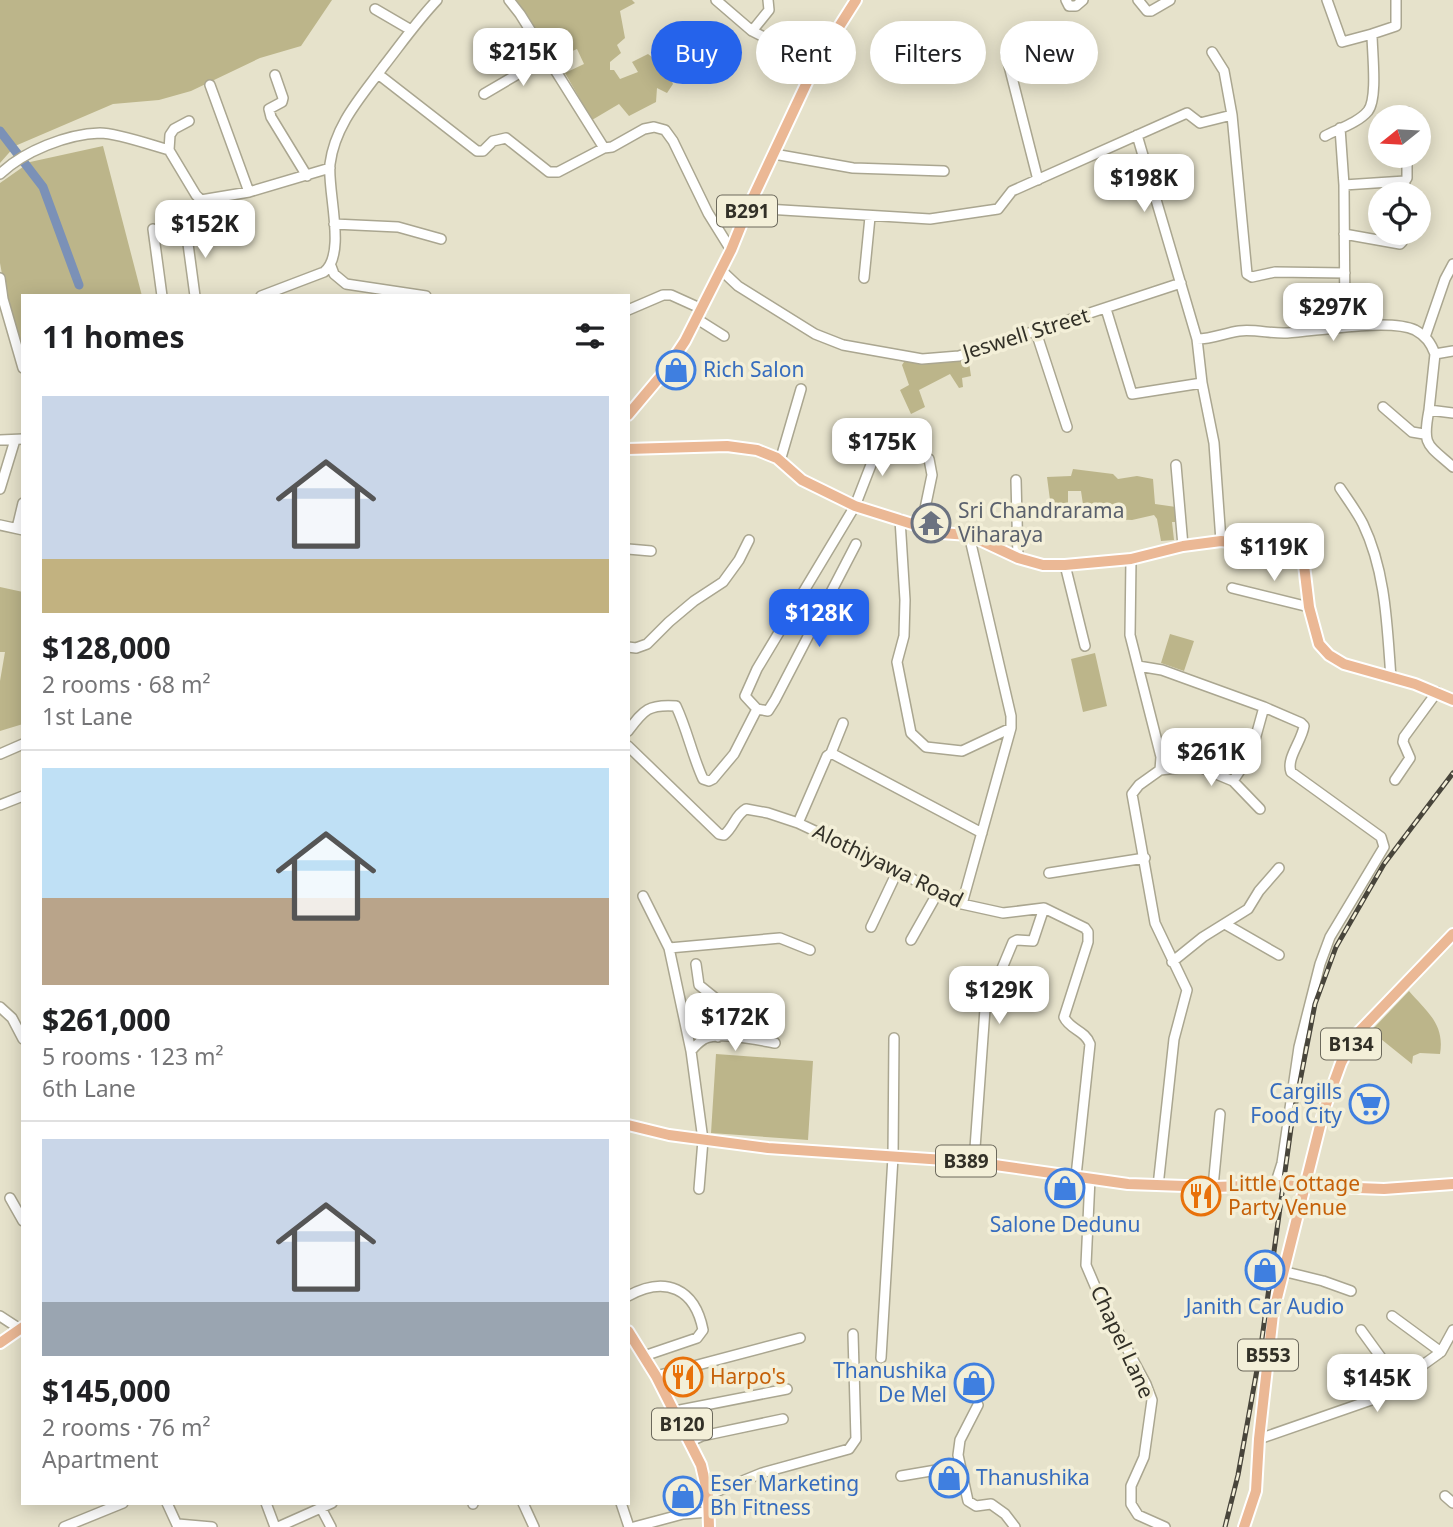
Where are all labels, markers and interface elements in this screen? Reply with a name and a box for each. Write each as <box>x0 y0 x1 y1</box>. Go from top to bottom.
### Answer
chip: Buy <box>651 21 742 84</box>
chip: Rent <box>756 21 856 84</box>
chip: Filters <box>870 21 986 84</box>
chip: New <box>1000 21 1098 84</box>
pin: $215K <box>474 28 572 88</box>
text: $215K <box>489 35 557 67</box>
north arrow <box>1368 105 1432 168</box>
map controls <box>1368 105 1431 245</box>
pin: $198K <box>1095 154 1193 214</box>
text: $198K <box>1110 161 1178 193</box>
button: locate <box>1368 182 1431 245</box>
road number: B291 <box>717 196 777 226</box>
pin: $152K <box>156 201 254 260</box>
text: $152K <box>171 207 239 239</box>
pin: $297K <box>1284 284 1382 343</box>
text: $297K <box>1299 290 1367 322</box>
street label: Jeswell Street <box>957 300 1093 366</box>
text: 11 homes <box>42 316 185 357</box>
icon: filters <box>571 317 609 355</box>
shop icon: Rich Salon <box>655 349 697 391</box>
place label: Rich Salon <box>703 355 804 383</box>
pin: $175K <box>833 419 931 478</box>
text: $175K <box>848 425 916 457</box>
icon: home <box>263 441 389 567</box>
place label: Sri Chandrarama Viharaya <box>958 496 1125 548</box>
temple icon: Sri Chandrarama Viharaya <box>910 502 952 544</box>
pin: $119K <box>1225 524 1323 583</box>
text: $119K <box>1240 530 1308 562</box>
pin: $128K <box>770 590 868 649</box>
text: $128K <box>785 596 853 628</box>
text: $128,000 <box>42 627 171 668</box>
text: 2 rooms · 68 m² <box>42 668 211 700</box>
text: 1st Lane <box>42 700 133 732</box>
pin: $261K <box>1162 728 1260 788</box>
text: $261K <box>1177 735 1245 767</box>
icon: home <box>263 813 389 939</box>
street label: Alothiyawa Road <box>808 817 968 914</box>
pin: $129K <box>950 967 1048 1026</box>
text: $129K <box>965 973 1033 1005</box>
pin: $172K <box>686 993 784 1053</box>
text: $261,000 <box>42 999 171 1040</box>
text: $172K <box>701 1000 769 1032</box>
road number: B134 <box>1321 1028 1381 1060</box>
text: 5 rooms · 123 m² <box>42 1040 224 1072</box>
text: 6th Lane <box>42 1072 136 1104</box>
place label: Cargills Food City <box>1250 1077 1342 1129</box>
supermarket icon: Cargills Food City <box>1348 1083 1390 1125</box>
road number: B389 <box>936 1146 996 1176</box>
shop icon: Salone Dedunu <box>1044 1167 1086 1209</box>
place label: Little Cottage Party Venue <box>1228 1169 1360 1221</box>
restaurant icon: Little Cottage Party Venue <box>1180 1175 1222 1217</box>
icon: home <box>263 1184 389 1310</box>
place label: Salone Dedunu <box>990 1210 1140 1238</box>
shop icon: Janith Car Audio <box>1244 1249 1286 1291</box>
street label: Chapel Lane <box>1085 1281 1161 1402</box>
place label: Janith Car Audio <box>1184 1292 1344 1320</box>
road number: B553 <box>1238 1340 1298 1371</box>
pin: $145K <box>1328 1354 1426 1414</box>
restaurant icon: Harpo's <box>662 1356 704 1398</box>
place label: Thanushika De Mel <box>833 1356 947 1408</box>
text: $145K <box>1343 1361 1411 1393</box>
place label: Harpo's <box>710 1362 786 1390</box>
shop icon: Thanushika De Mel <box>953 1362 995 1404</box>
text: $145,000 <box>42 1370 171 1411</box>
road number: B120 <box>652 1408 712 1440</box>
text: 2 rooms · 76 m² <box>42 1411 211 1443</box>
text: Apartment <box>42 1443 159 1475</box>
shop icon: Thanushika <box>928 1457 970 1499</box>
place label: Thanushika <box>976 1463 1090 1491</box>
place label: Eser Marketing Bh Fitness <box>710 1469 859 1521</box>
shop icon: Eser Marketing Bh Fitness <box>662 1475 704 1517</box>

